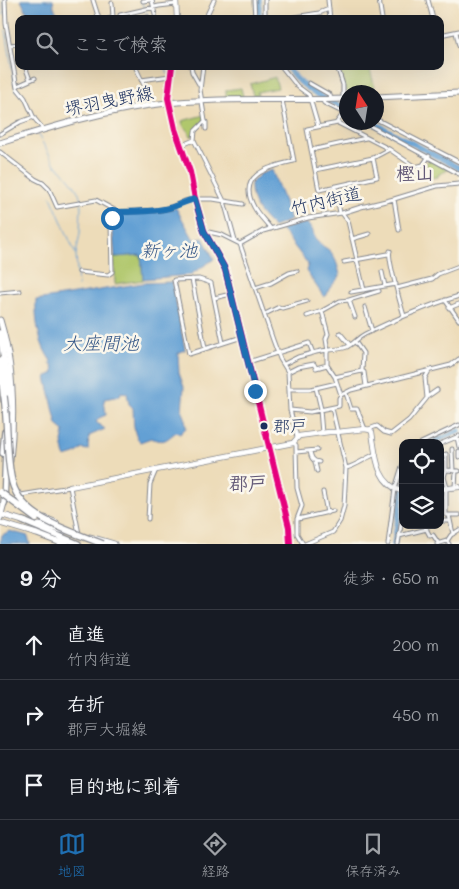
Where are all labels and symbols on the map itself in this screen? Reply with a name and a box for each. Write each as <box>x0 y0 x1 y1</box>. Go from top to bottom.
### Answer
street label: 堺羽曳野線 <box>62 80 155 120</box>
north arrow <box>339 85 384 130</box>
district label: 樫山 <box>396 160 434 185</box>
street label: 竹内街道 <box>288 180 364 220</box>
route start <box>101 207 124 230</box>
water label: 新ヶ池 <box>140 237 198 262</box>
water label: 大座間池 <box>63 330 140 355</box>
route end <box>244 380 267 403</box>
place label: 郡戸 <box>273 414 307 436</box>
marker: 郡戸 <box>259 421 269 431</box>
district label: 郡戸 <box>229 470 267 495</box>

